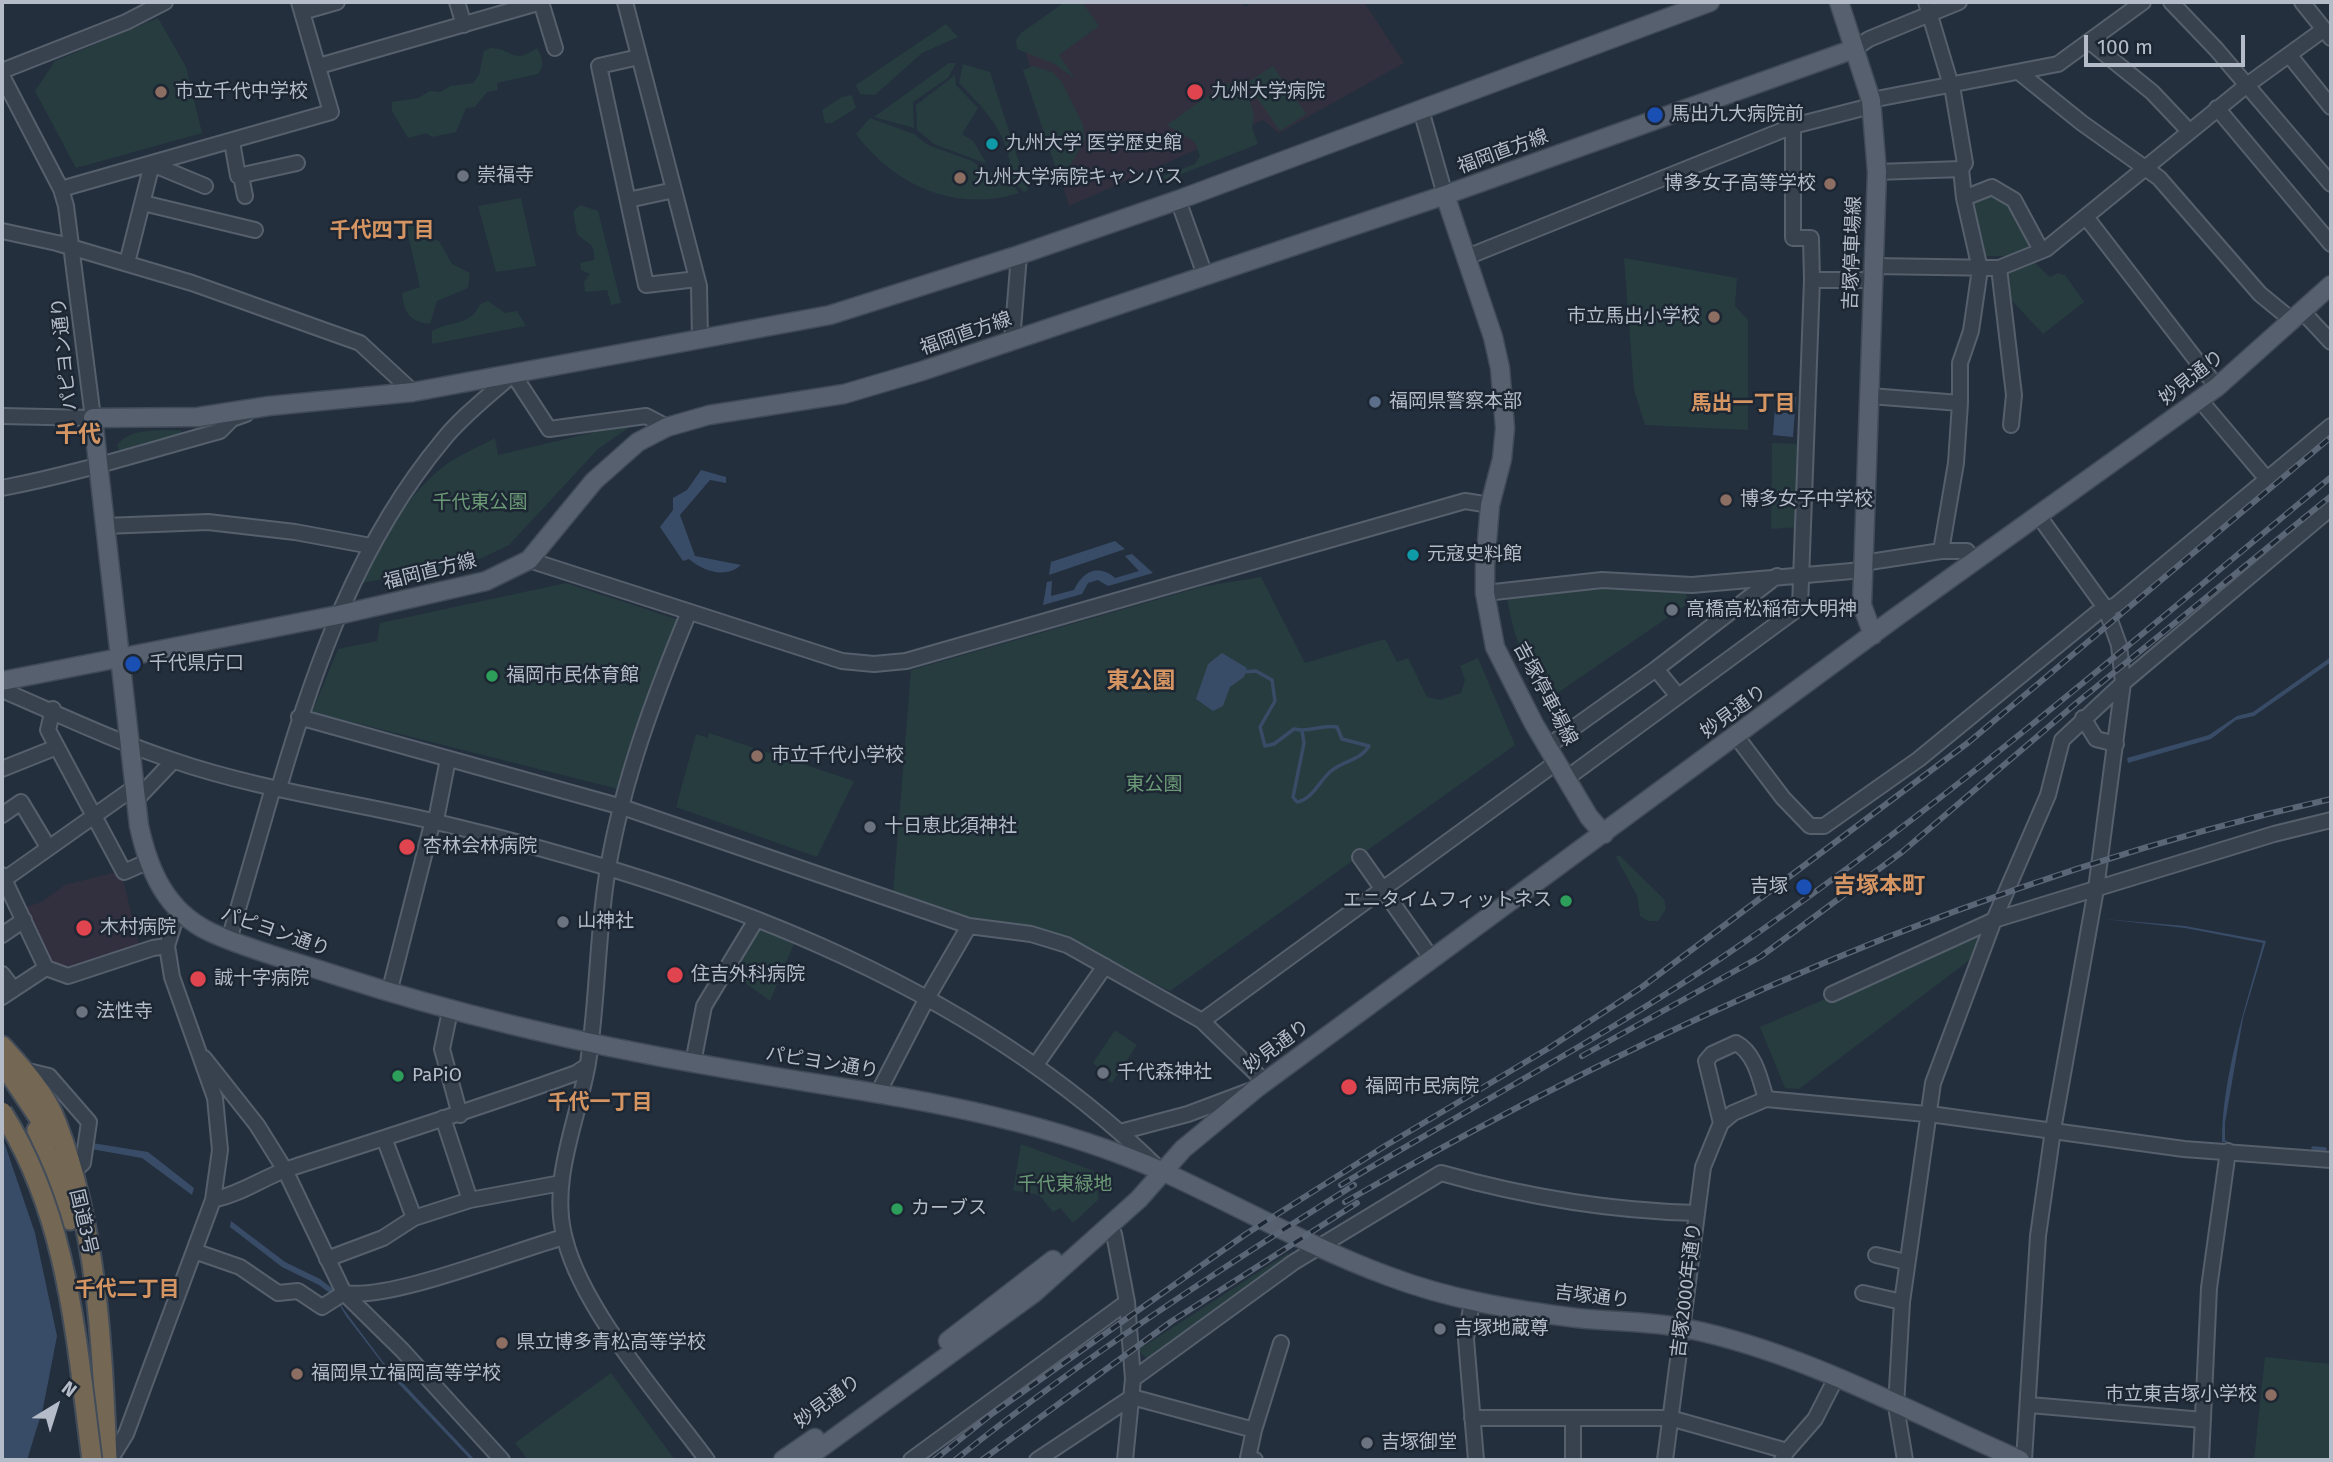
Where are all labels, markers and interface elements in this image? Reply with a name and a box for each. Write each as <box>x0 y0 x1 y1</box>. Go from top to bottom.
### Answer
scale bar <box>2088 21 2249 65</box>
text: 100 m <box>2097 34 2153 60</box>
place label: 市立千代中学校 <box>175 81 308 103</box>
place label: 九州大学病院 <box>1211 81 1325 103</box>
marker: 九州大学病院 <box>1185 82 1205 102</box>
marker: 市立千代中学校 <box>153 84 169 100</box>
place label: 馬出九大病院前 <box>1671 104 1804 126</box>
marker: 馬出九大病院前 <box>1645 105 1665 125</box>
street label: 福岡直方線 <box>1454 125 1552 179</box>
place label: 九州大学 医学歴史館 <box>1006 133 1182 155</box>
marker: 九州大学 医学歴史館 <box>984 136 1000 152</box>
place label: 崇福寺 <box>477 165 534 187</box>
place label: 九州大学病院キャンパス <box>974 167 1183 189</box>
marker: 崇福寺 <box>455 168 471 184</box>
marker: 九州大学病院キャンパス <box>952 170 968 186</box>
place label: 博多女子高等学校 <box>1664 173 1816 195</box>
marker: 博多女子高等学校 <box>1822 176 1838 192</box>
street label: 吉塚停車場線 <box>1840 196 1866 310</box>
district label: 千代四丁目 <box>330 218 434 244</box>
street label: パピヨン通り <box>48 296 82 412</box>
place label: 市立馬出小学校 <box>1567 306 1700 328</box>
street label: 福岡直方線 <box>917 308 1015 360</box>
marker: 市立馬出小学校 <box>1706 309 1722 325</box>
street label: 妙見通り <box>2155 346 2229 410</box>
place label: 福岡県警察本部 <box>1389 391 1522 413</box>
district label: 馬出一丁目 <box>1691 391 1795 417</box>
marker: 福岡県警察本部 <box>1367 394 1383 410</box>
district label: 千代 <box>55 422 101 450</box>
place label: 博多女子中学校 <box>1740 489 1873 511</box>
park label: 千代東公園 <box>433 492 527 514</box>
marker: 博多女子中学校 <box>1718 492 1734 508</box>
place label: 元寇史料館 <box>1427 544 1522 566</box>
marker: 元寇史料館 <box>1405 547 1421 563</box>
street label: 福岡直方線 <box>381 549 479 595</box>
place label: 高橋高松稲荷大明神 <box>1686 599 1857 621</box>
marker: 高橋高松稲荷大明神 <box>1664 602 1680 618</box>
street label: 吉塚停車場線 <box>1508 638 1582 750</box>
place label: 千代県庁口 <box>149 653 244 675</box>
marker: 千代県庁口 <box>123 654 143 674</box>
place label: 福岡市民体育館 <box>506 665 639 687</box>
marker: 福岡市民体育館 <box>484 668 500 684</box>
district label: 東公園 <box>1107 668 1175 696</box>
street label: 妙見通り <box>1697 680 1771 744</box>
place label: 市立千代小学校 <box>771 745 904 767</box>
marker: 市立千代小学校 <box>749 748 765 764</box>
park label: 東公園 <box>1126 774 1182 796</box>
place label: 十日恵比須神社 <box>884 816 1017 838</box>
marker: 十日恵比須神社 <box>862 819 878 835</box>
place label: 杏林会林病院 <box>423 836 537 858</box>
marker: 杏林会林病院 <box>397 837 417 857</box>
district label: 吉塚本町 <box>1833 873 1925 901</box>
place label: 吉塚 <box>1750 876 1788 898</box>
marker: 吉塚 <box>1794 877 1814 897</box>
place label: エニタイムフィットネス <box>1343 890 1552 912</box>
marker: エニタイムフィットネス <box>1558 893 1574 909</box>
street label: パピヨン通り <box>217 903 333 961</box>
place label: 山神社 <box>577 911 634 933</box>
marker: 山神社 <box>555 914 571 930</box>
place label: 木村病院 <box>100 917 176 939</box>
marker: 木村病院 <box>74 918 94 938</box>
place label: 住吉外科病院 <box>691 964 805 986</box>
marker: 住吉外科病院 <box>665 965 685 985</box>
place label: 誠十字病院 <box>214 968 309 990</box>
marker: 誠十字病院 <box>188 969 208 989</box>
place label: 法性寺 <box>96 1001 153 1023</box>
marker: 法性寺 <box>74 1004 90 1020</box>
street label: 妙見通り <box>1240 1015 1314 1079</box>
street label: パピヨン通り <box>764 1043 880 1083</box>
place label: 千代森神社 <box>1117 1062 1212 1084</box>
place label: PaPiO <box>412 1065 462 1087</box>
marker: 千代森神社 <box>1095 1065 1111 1081</box>
marker: PaPiO <box>390 1068 406 1084</box>
place label: 福岡市民病院 <box>1365 1076 1479 1098</box>
marker: 福岡市民病院 <box>1339 1077 1359 1097</box>
district label: 千代一丁目 <box>548 1090 652 1116</box>
park label: 千代東緑地 <box>1018 1174 1112 1196</box>
street label: 国道3号 <box>64 1187 102 1257</box>
place label: カーブス <box>911 1198 987 1220</box>
marker: カーブス <box>889 1201 905 1217</box>
street label: 吉塚2000年通り <box>1667 1221 1707 1359</box>
district label: 千代二丁目 <box>75 1277 179 1303</box>
street label: 吉塚通り <box>1553 1281 1631 1313</box>
place label: 吉塚地蔵尊 <box>1454 1318 1549 1340</box>
marker: 吉塚地蔵尊 <box>1432 1321 1448 1337</box>
place label: 県立博多青松高等学校 <box>516 1332 706 1354</box>
marker: 県立博多青松高等学校 <box>494 1335 510 1351</box>
place label: 福岡県立福岡高等学校 <box>311 1363 501 1385</box>
marker: 福岡県立福岡高等学校 <box>289 1366 305 1382</box>
street label: 妙見通り <box>791 1370 865 1434</box>
north arrow <box>21 1371 91 1441</box>
text: N <box>57 1376 81 1402</box>
place label: 市立東吉塚小学校 <box>2105 1384 2257 1406</box>
marker: 市立東吉塚小学校 <box>2263 1387 2279 1403</box>
place label: 吉塚御堂 <box>1381 1432 1457 1454</box>
marker: 吉塚御堂 <box>1359 1435 1375 1451</box>

